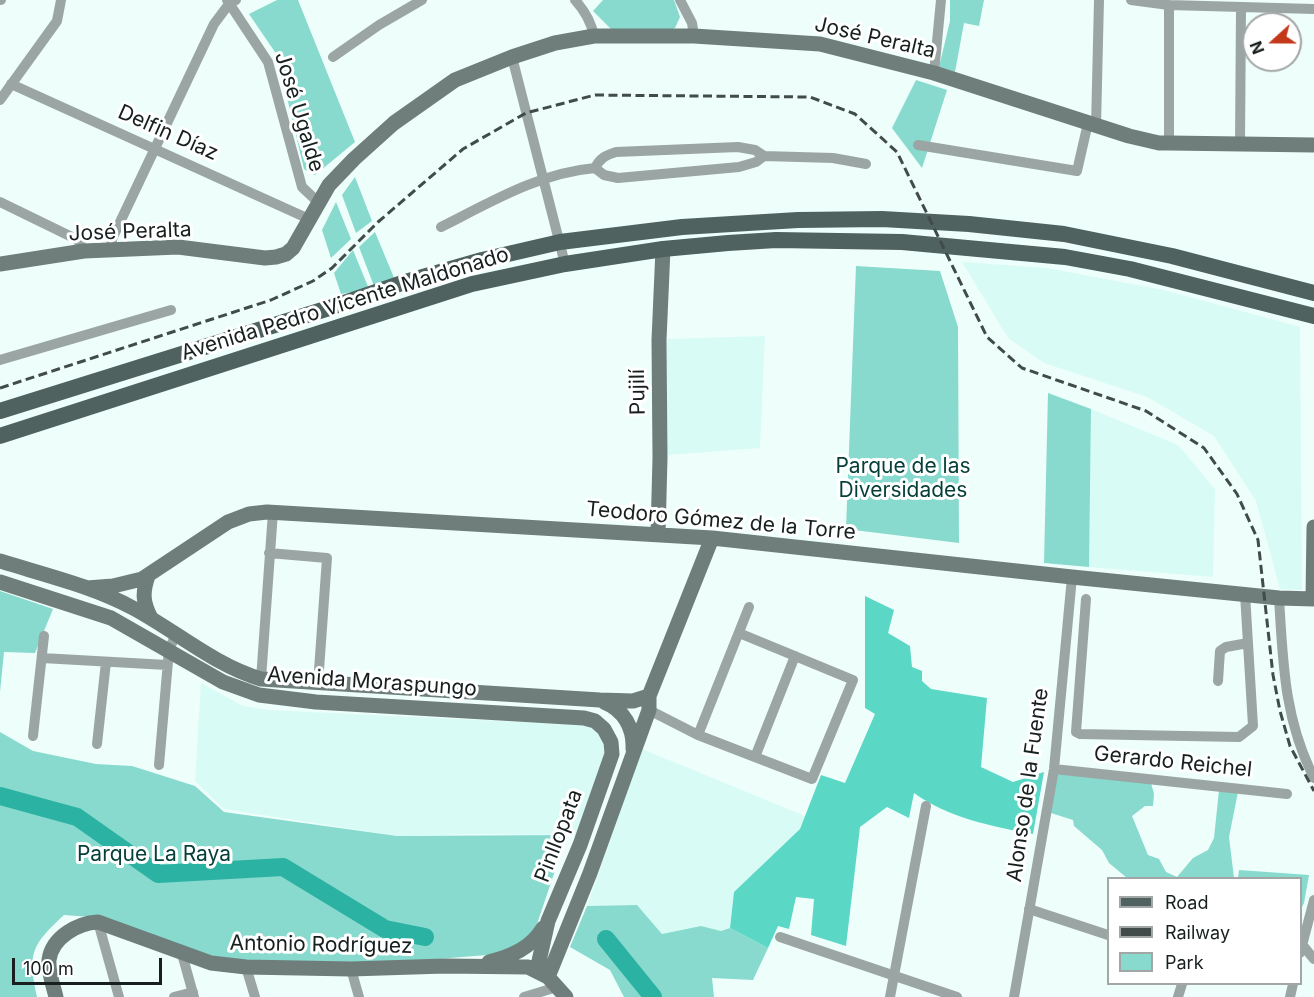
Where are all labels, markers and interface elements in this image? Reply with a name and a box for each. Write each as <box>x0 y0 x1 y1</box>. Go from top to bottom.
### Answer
street label: José Peralta <box>812 12 938 64</box>
north arrow <box>1242 12 1302 72</box>
text: N <box>1246 38 1269 57</box>
street label: José Ugalde <box>269 49 329 175</box>
street label: Delfin Díaz <box>114 100 222 166</box>
street label: José Peralta <box>68 217 192 247</box>
street label: Avenida Pedro Vicente Maldonado <box>178 242 512 366</box>
street label: Pujilí <box>625 369 651 415</box>
park label: Parque de las Diversidades <box>835 454 971 504</box>
street label: Teodoro Gómez de la Torre <box>585 497 857 545</box>
street label: Avenida Moraspungo <box>266 662 478 702</box>
street label: Alonso de la Fuente <box>1002 686 1054 884</box>
street label: Gerardo Reichel <box>1093 741 1253 783</box>
street label: Pinllopata <box>530 786 588 886</box>
park label: Parque La Raya <box>77 842 231 868</box>
legend <box>1107 877 1302 985</box>
text: Road <box>1165 892 1208 913</box>
text: Railway <box>1165 922 1230 943</box>
street label: Antonio Rodríguez <box>229 931 413 959</box>
scale bar <box>15 946 165 984</box>
text: Park <box>1165 952 1204 973</box>
text: 100 m <box>23 958 74 979</box>

